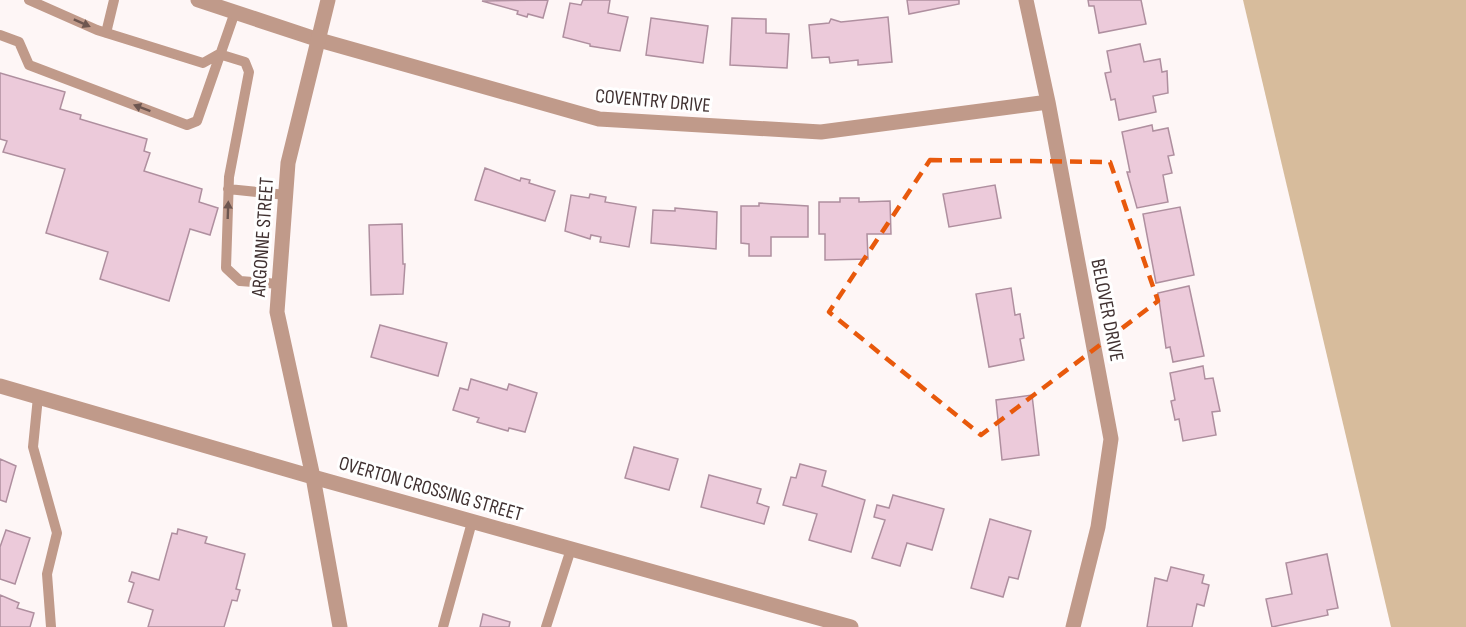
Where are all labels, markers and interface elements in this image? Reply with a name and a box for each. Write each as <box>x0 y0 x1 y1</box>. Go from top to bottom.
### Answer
one-way arrow <box>74 19 91 28</box>
street label: COVENTRY DRIVE <box>594 84 712 118</box>
one-way arrow <box>133 103 151 113</box>
street label: ARGONNE STREET <box>247 177 279 299</box>
one-way arrow <box>223 200 232 219</box>
street label: BELOVER DRIVE <box>1085 257 1129 364</box>
street label: OVERTON CROSSING STREET <box>336 451 525 527</box>

